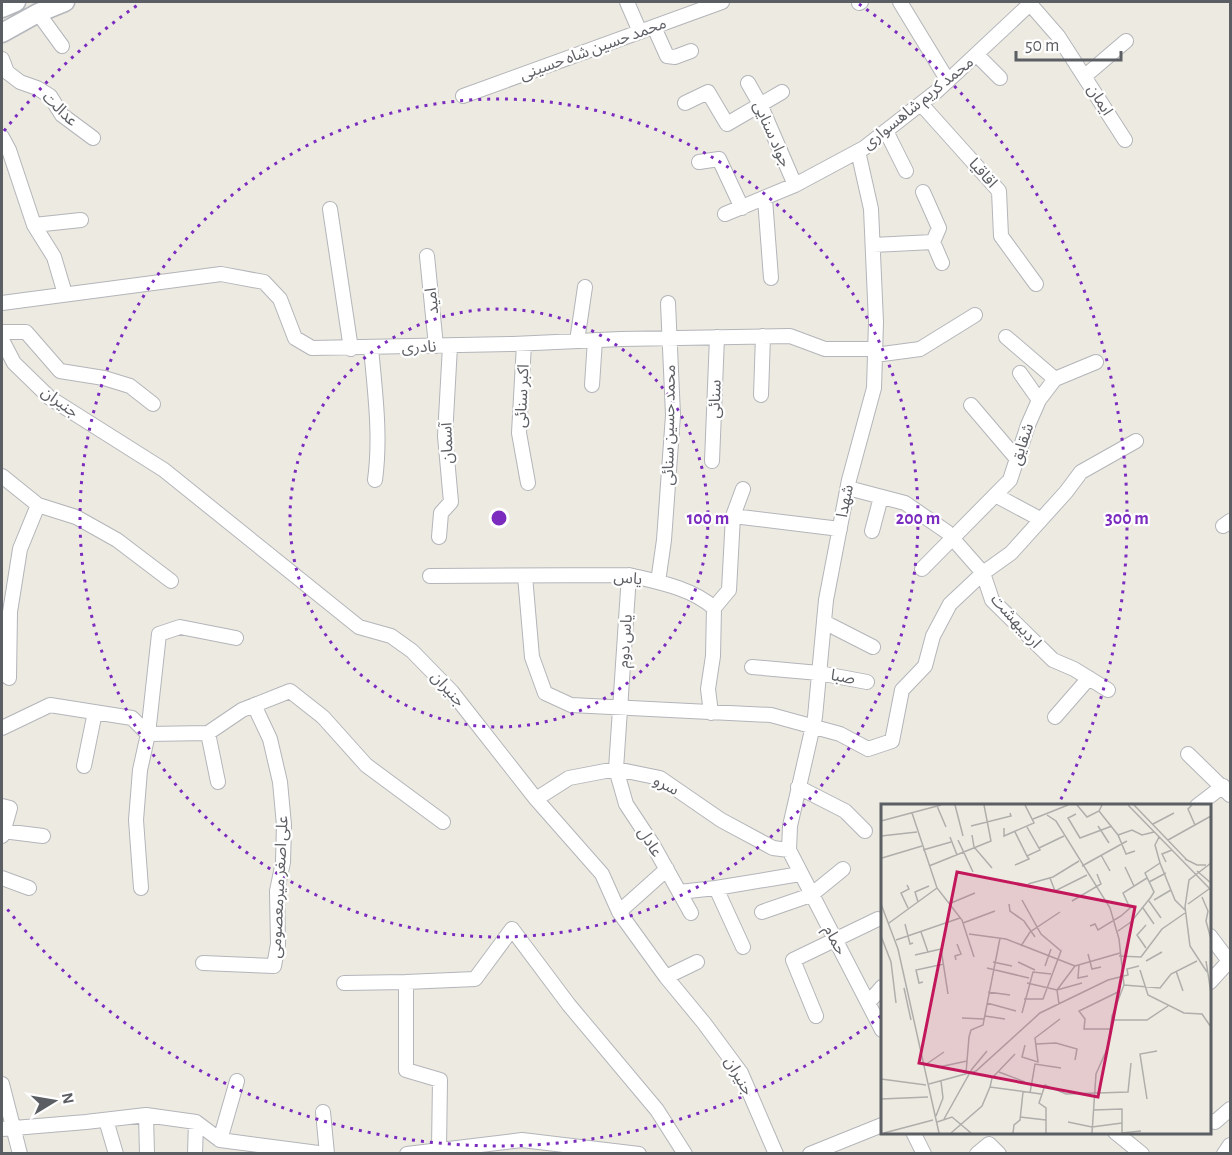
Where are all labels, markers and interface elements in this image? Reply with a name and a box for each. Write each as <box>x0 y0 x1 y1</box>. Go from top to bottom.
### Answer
street label: محمد حسین شاه حسینی <box>517 15 669 84</box>
scale bar <box>1016 24 1121 62</box>
text: 50 m <box>1025 37 1059 55</box>
street label: محمد کریم شاهسواری <box>860 54 979 156</box>
street label: ایمان <box>1083 82 1116 119</box>
street label: عدالت <box>39 89 81 129</box>
street label: جواد سنایی <box>749 99 794 170</box>
street label: اقاقیا <box>966 155 1000 191</box>
street label: امید <box>423 287 441 315</box>
street label: نادری <box>401 338 437 357</box>
street label: اکبر سنائی <box>512 364 533 428</box>
street label: محمد حسین سنائی <box>660 364 679 486</box>
street label: سنائی <box>706 379 725 419</box>
street label: جنیران <box>38 383 82 422</box>
street label: آسمان <box>437 421 457 464</box>
street label: شقایق <box>1007 421 1038 468</box>
street label: شهدا <box>834 483 857 519</box>
centre of rings <box>489 508 509 528</box>
text: 100 m <box>687 510 729 528</box>
text: 200 m <box>896 510 940 528</box>
text: 300 m <box>1105 510 1149 528</box>
street label: یاس <box>613 569 643 588</box>
street label: اردیبهشت <box>987 591 1044 652</box>
street label: یاس دوم <box>615 614 639 669</box>
street label: صبا <box>829 667 856 687</box>
street label: جنیران <box>427 668 468 710</box>
street label: سرو <box>650 772 681 799</box>
inset map <box>881 804 1211 1134</box>
street label: علی اصغر میرمعصومی <box>267 815 292 959</box>
street label: عادل <box>633 824 665 861</box>
street label: حمام <box>817 923 849 959</box>
street label: جنیران <box>721 1054 756 1099</box>
north arrow <box>24 1071 84 1131</box>
text: N <box>59 1091 77 1105</box>

